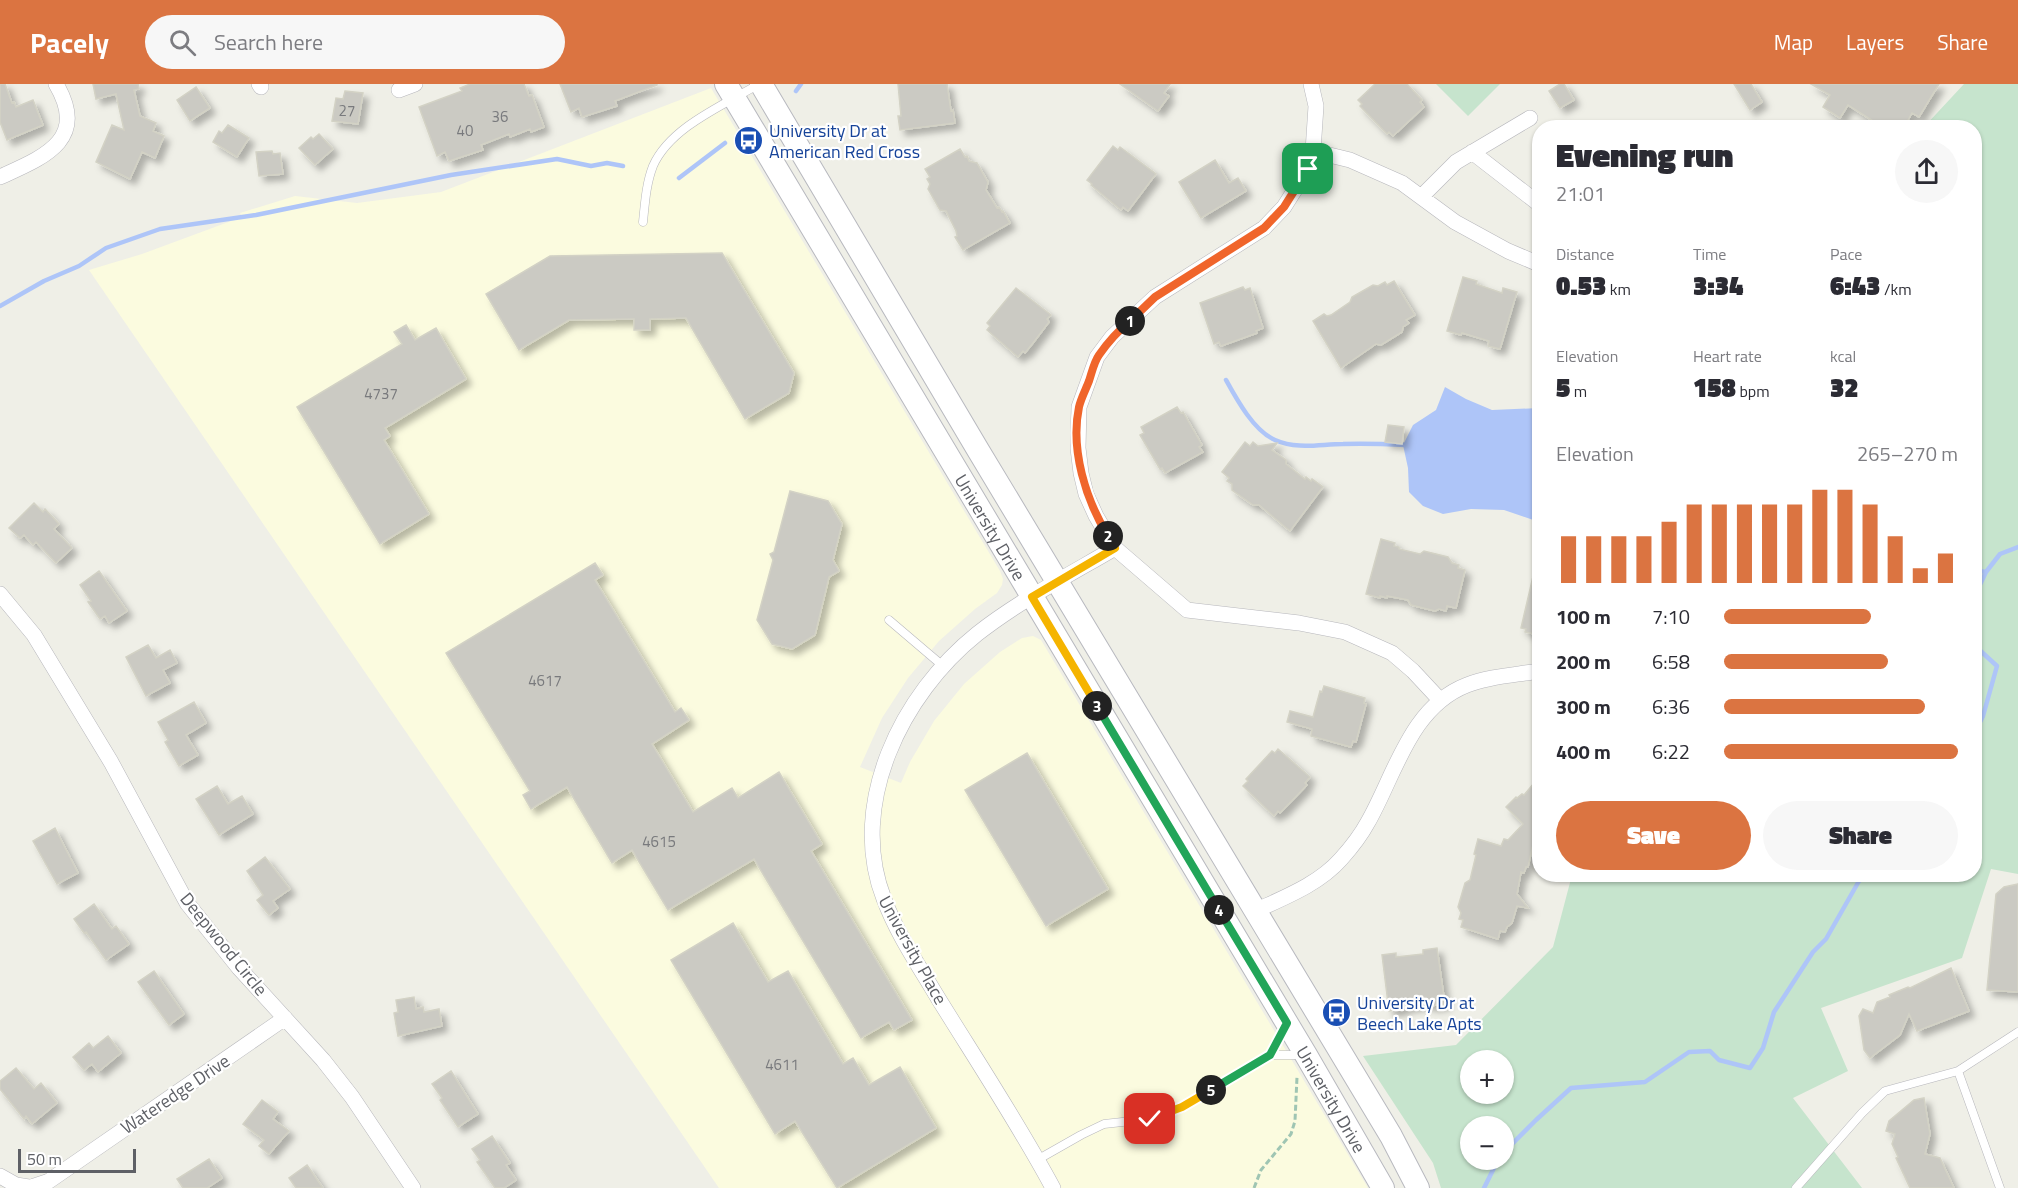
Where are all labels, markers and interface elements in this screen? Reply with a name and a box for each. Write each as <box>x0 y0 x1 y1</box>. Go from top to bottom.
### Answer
search box <box>145 15 565 69</box>
text: Pacely <box>30 21 109 64</box>
text: Search here <box>214 25 323 59</box>
icon: search <box>166 26 199 59</box>
text: Map <box>1774 26 1813 58</box>
text: Layers <box>1846 26 1904 58</box>
text: Share <box>1937 26 1988 58</box>
house number: 27 <box>339 99 355 122</box>
house number: 36 <box>492 105 508 128</box>
place label: University Dr at American Red Cross <box>769 117 920 165</box>
house number: 40 <box>457 119 473 142</box>
bus stop icon: University Dr at American Red Cross <box>732 124 764 156</box>
text: Evening run <box>1556 130 1733 180</box>
button: share <box>1895 140 1958 203</box>
pin <box>1282 143 1333 194</box>
icon: arrive <box>1291 152 1324 185</box>
text: 21:01 <box>1556 178 1605 209</box>
text: Distance <box>1556 242 1614 266</box>
text: Time <box>1693 242 1726 266</box>
text: Pace <box>1830 242 1862 266</box>
text: 0.53 <box>1556 266 1606 305</box>
text: 3:34 <box>1693 266 1743 305</box>
text: 6:43 <box>1830 266 1880 305</box>
text: km <box>1606 277 1631 301</box>
text: /km <box>1880 277 1912 301</box>
pin: 1 <box>1115 306 1145 336</box>
text: 1 <box>1126 309 1134 333</box>
text: Elevation <box>1556 344 1618 368</box>
text: Heart rate <box>1693 344 1762 368</box>
text: kcal <box>1830 344 1856 368</box>
text: 5 <box>1556 368 1570 407</box>
text: 158 <box>1693 368 1736 407</box>
text: 32 <box>1830 368 1859 407</box>
text: m <box>1570 379 1587 403</box>
text: bpm <box>1736 379 1770 403</box>
house number: 4737 <box>364 382 398 405</box>
text: Elevation <box>1556 438 1634 469</box>
text: 265–270 m <box>1857 438 1958 469</box>
street label: University Drive <box>948 469 1033 585</box>
pin: 2 <box>1093 521 1123 551</box>
text: 2 <box>1104 524 1112 548</box>
text: 100 m <box>1556 601 1611 632</box>
text: 7:10 <box>1652 601 1690 632</box>
text: 200 m <box>1556 646 1611 677</box>
text: 6:58 <box>1652 646 1690 677</box>
house number: 4617 <box>528 669 562 692</box>
pin: 3 <box>1082 691 1112 721</box>
text: 300 m <box>1556 691 1611 722</box>
text: 6:36 <box>1652 691 1690 722</box>
text: 3 <box>1093 694 1101 718</box>
text: 400 m <box>1556 736 1611 767</box>
text: 6:22 <box>1652 736 1690 767</box>
button: Save <box>1556 801 1751 870</box>
button: Share <box>1763 801 1958 870</box>
house number: 4615 <box>642 830 676 853</box>
street label: Deepwood Circle <box>174 886 274 1002</box>
street label: University Place <box>872 891 954 1009</box>
pin: 4 <box>1204 895 1234 925</box>
text: 4 <box>1215 898 1223 922</box>
place label: University Dr at Beech Lake Apts <box>1357 989 1482 1037</box>
bus stop icon: University Dr at Beech Lake Apts <box>1320 996 1352 1028</box>
street label: University Drive <box>1290 1040 1373 1158</box>
street label: Wateredge Drive <box>115 1047 235 1141</box>
map controls <box>1460 1050 1514 1170</box>
button: + <box>1460 1050 1514 1104</box>
house number: 4611 <box>765 1053 799 1076</box>
pin: 5 <box>1196 1075 1226 1105</box>
text: 5 <box>1207 1078 1215 1102</box>
pin <box>1124 1093 1175 1144</box>
icon: check <box>1133 1102 1166 1135</box>
button: − <box>1460 1116 1514 1170</box>
scale bar <box>18 1146 136 1174</box>
text: 50 m <box>27 1147 62 1171</box>

